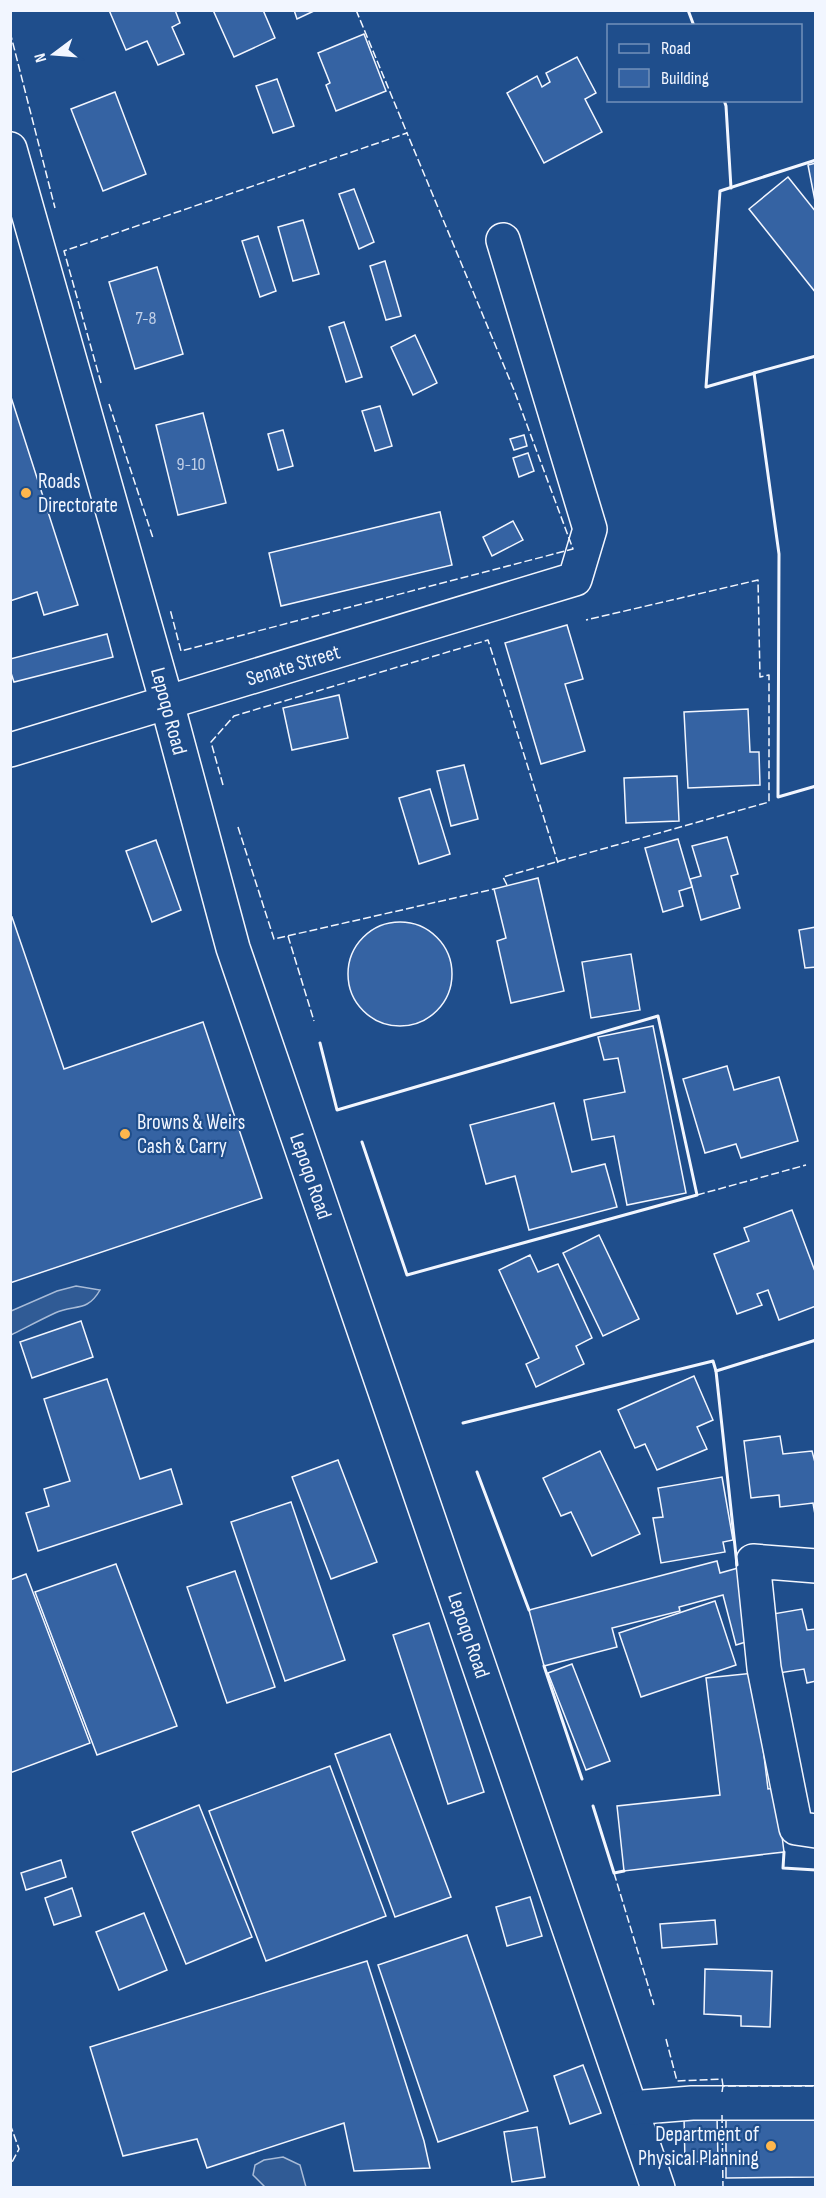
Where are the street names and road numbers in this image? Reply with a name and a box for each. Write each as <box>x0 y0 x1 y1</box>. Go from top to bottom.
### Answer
street label: Senate Street <box>243 639 343 692</box>
street label: Lepoqo Road <box>145 665 192 757</box>
street label: Lepoqo Road <box>284 1130 337 1222</box>
street label: Lepoqo Road <box>442 1589 495 1681</box>

